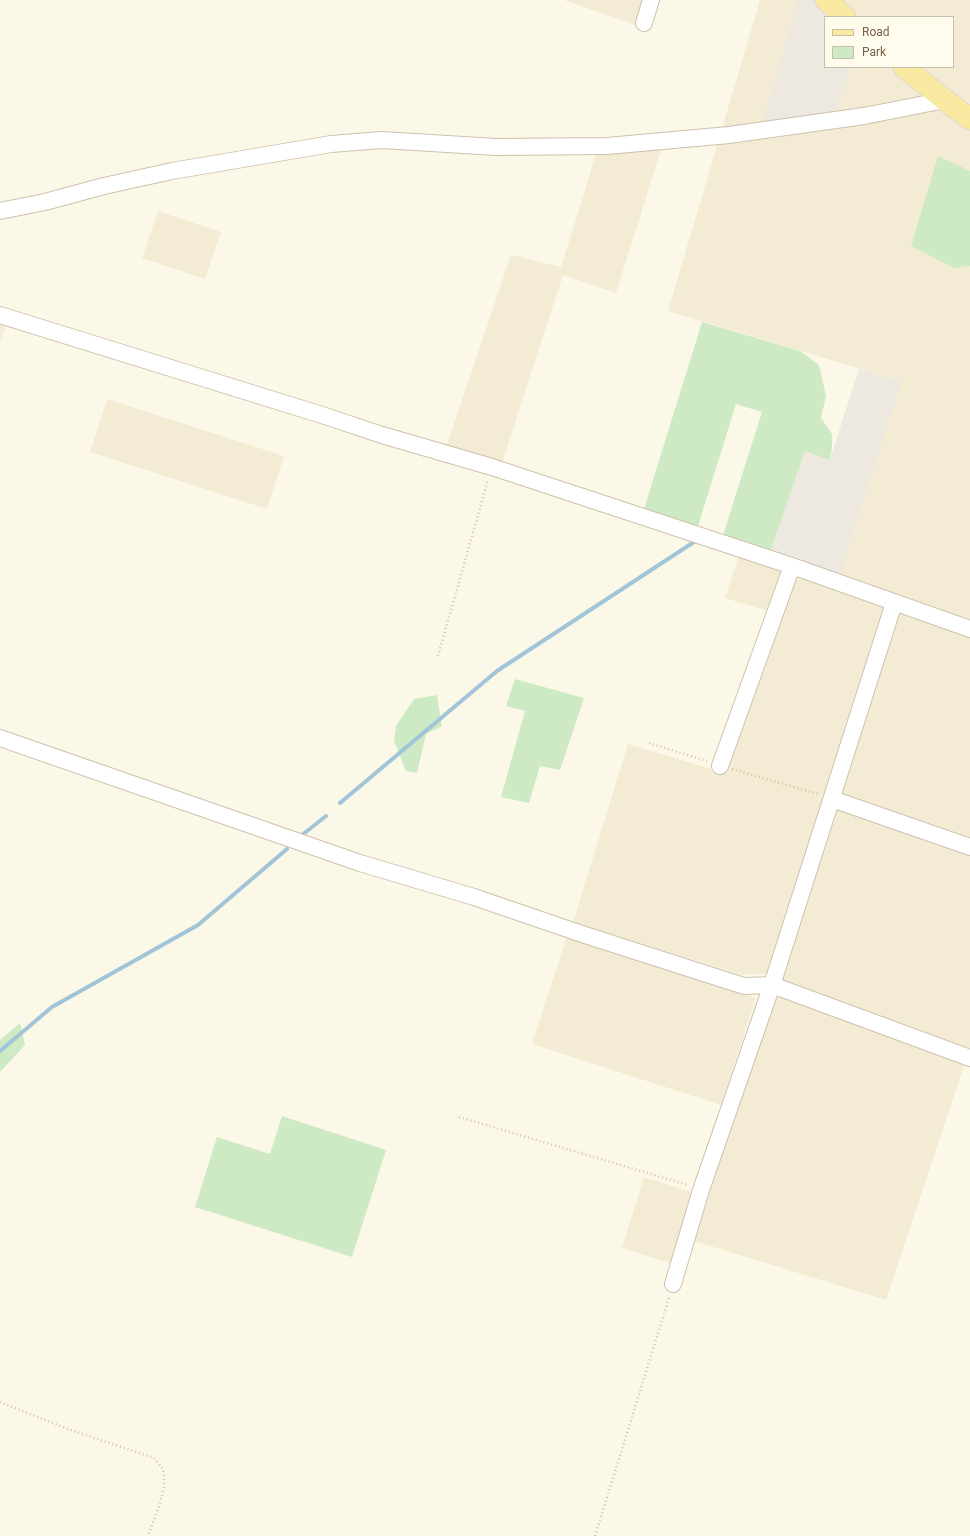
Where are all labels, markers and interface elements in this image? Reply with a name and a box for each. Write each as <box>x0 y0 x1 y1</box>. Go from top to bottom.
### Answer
legend <box>824 16 954 68</box>
text: Road <box>862 25 890 39</box>
text: Park <box>862 45 886 59</box>

